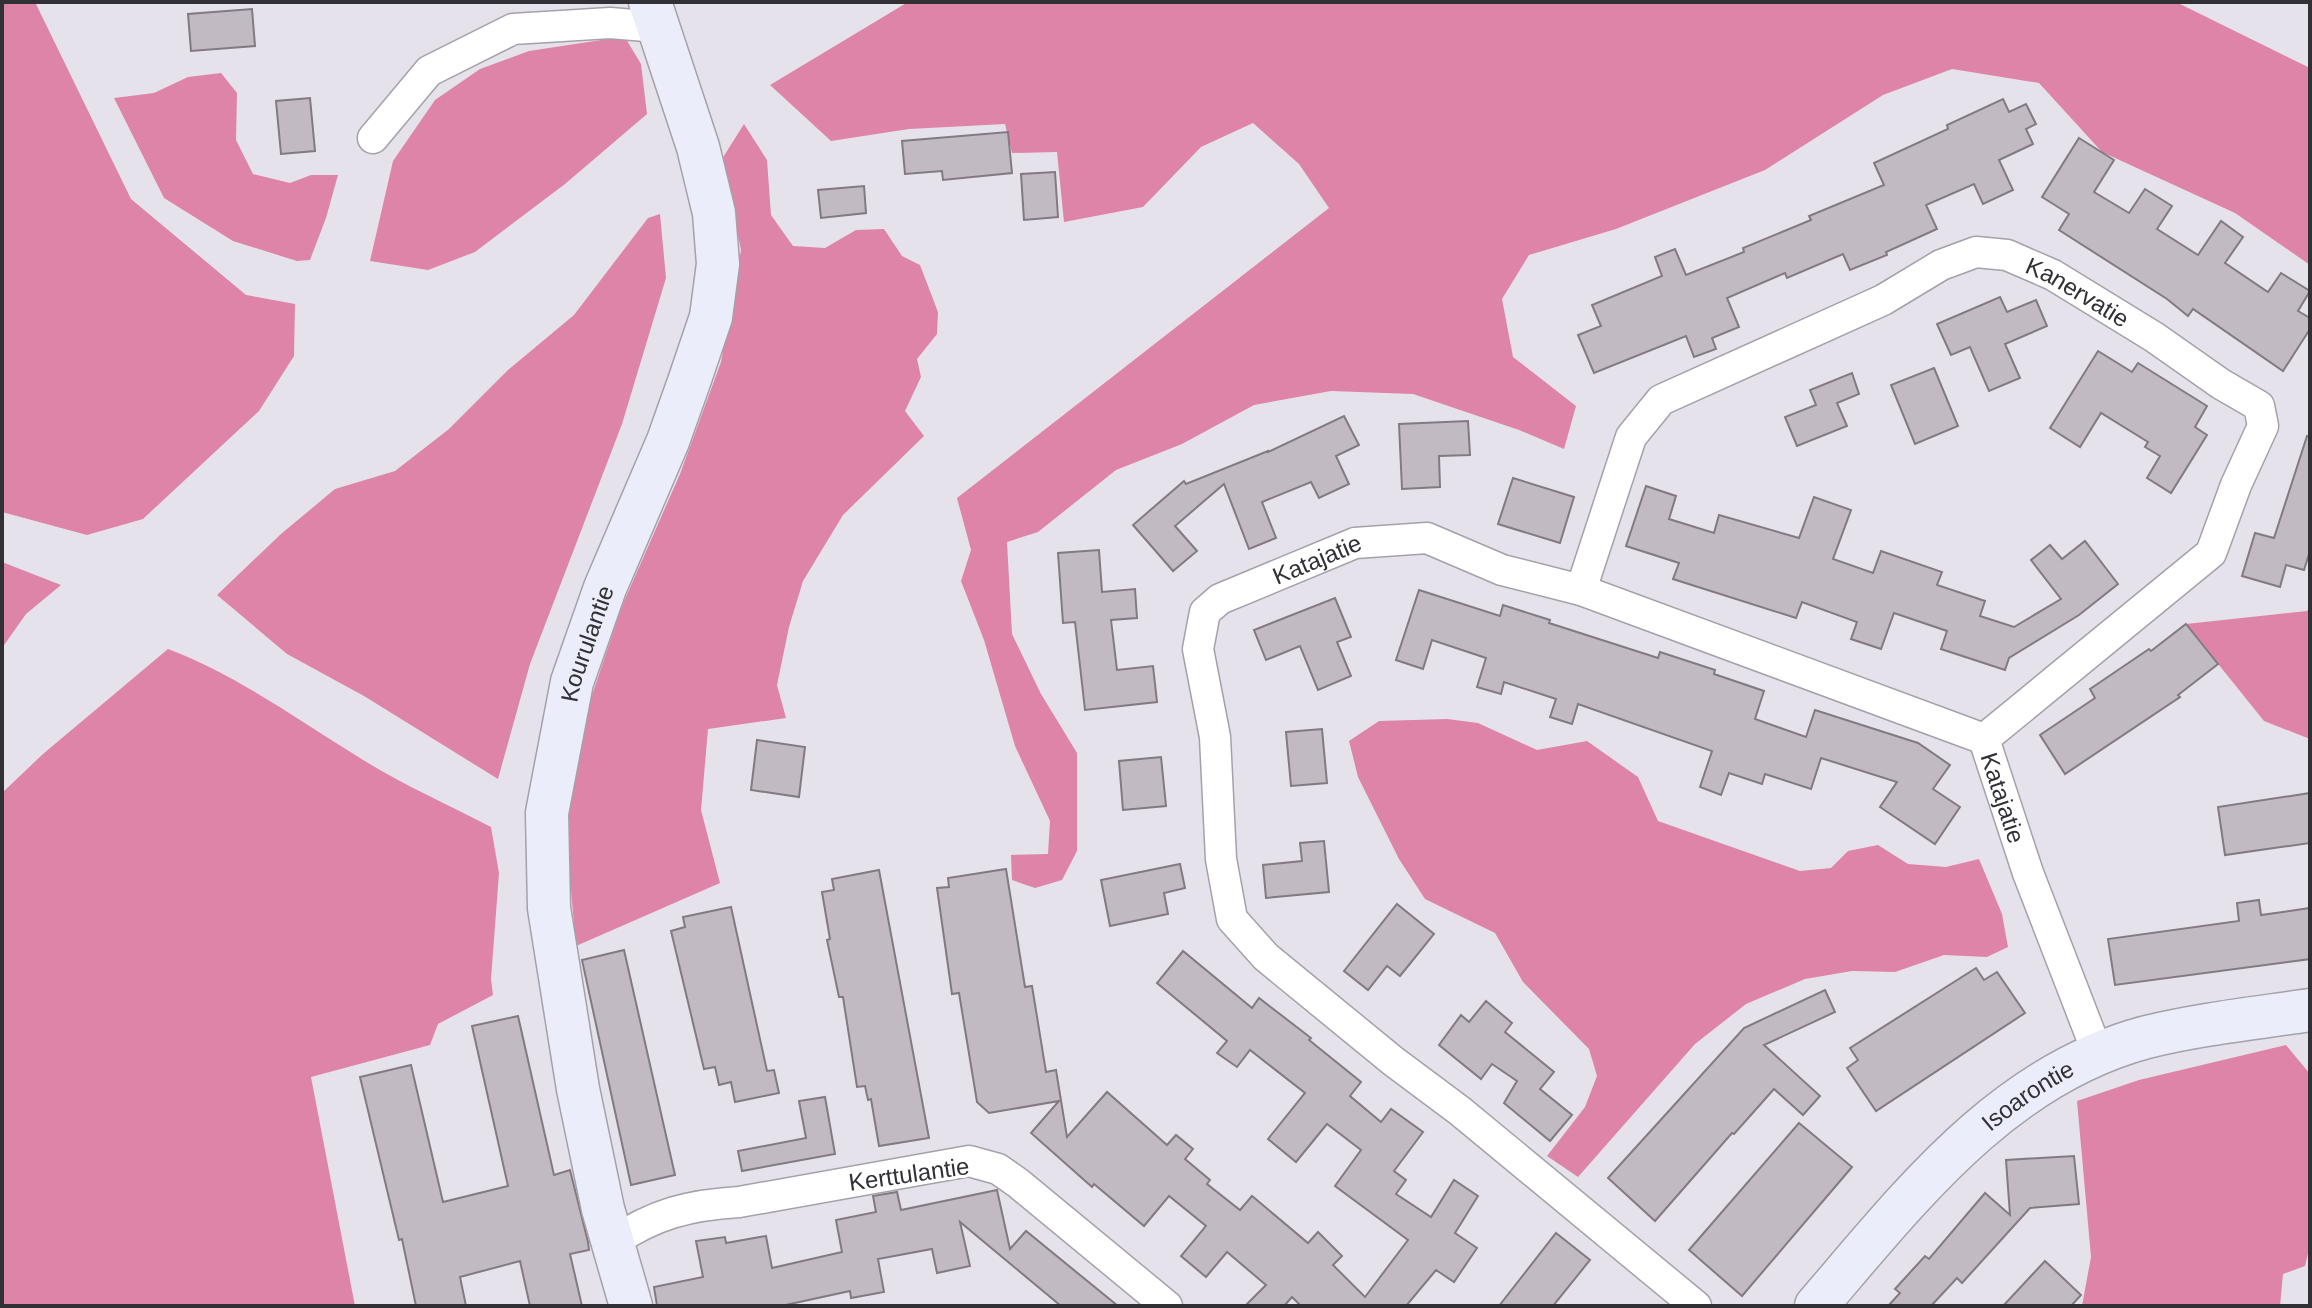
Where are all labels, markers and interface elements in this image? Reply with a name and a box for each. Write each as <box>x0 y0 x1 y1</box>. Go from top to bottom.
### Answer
street label: Kanervatie <box>2022 252 2134 332</box>
street label: Katajatie <box>1268 528 1365 589</box>
street label: Kourulantie <box>555 582 618 704</box>
street label: Katajatie <box>1976 749 2031 846</box>
street label: Isoarontie <box>1976 1054 2078 1136</box>
street label: Kerttulantie <box>847 1152 971 1196</box>

